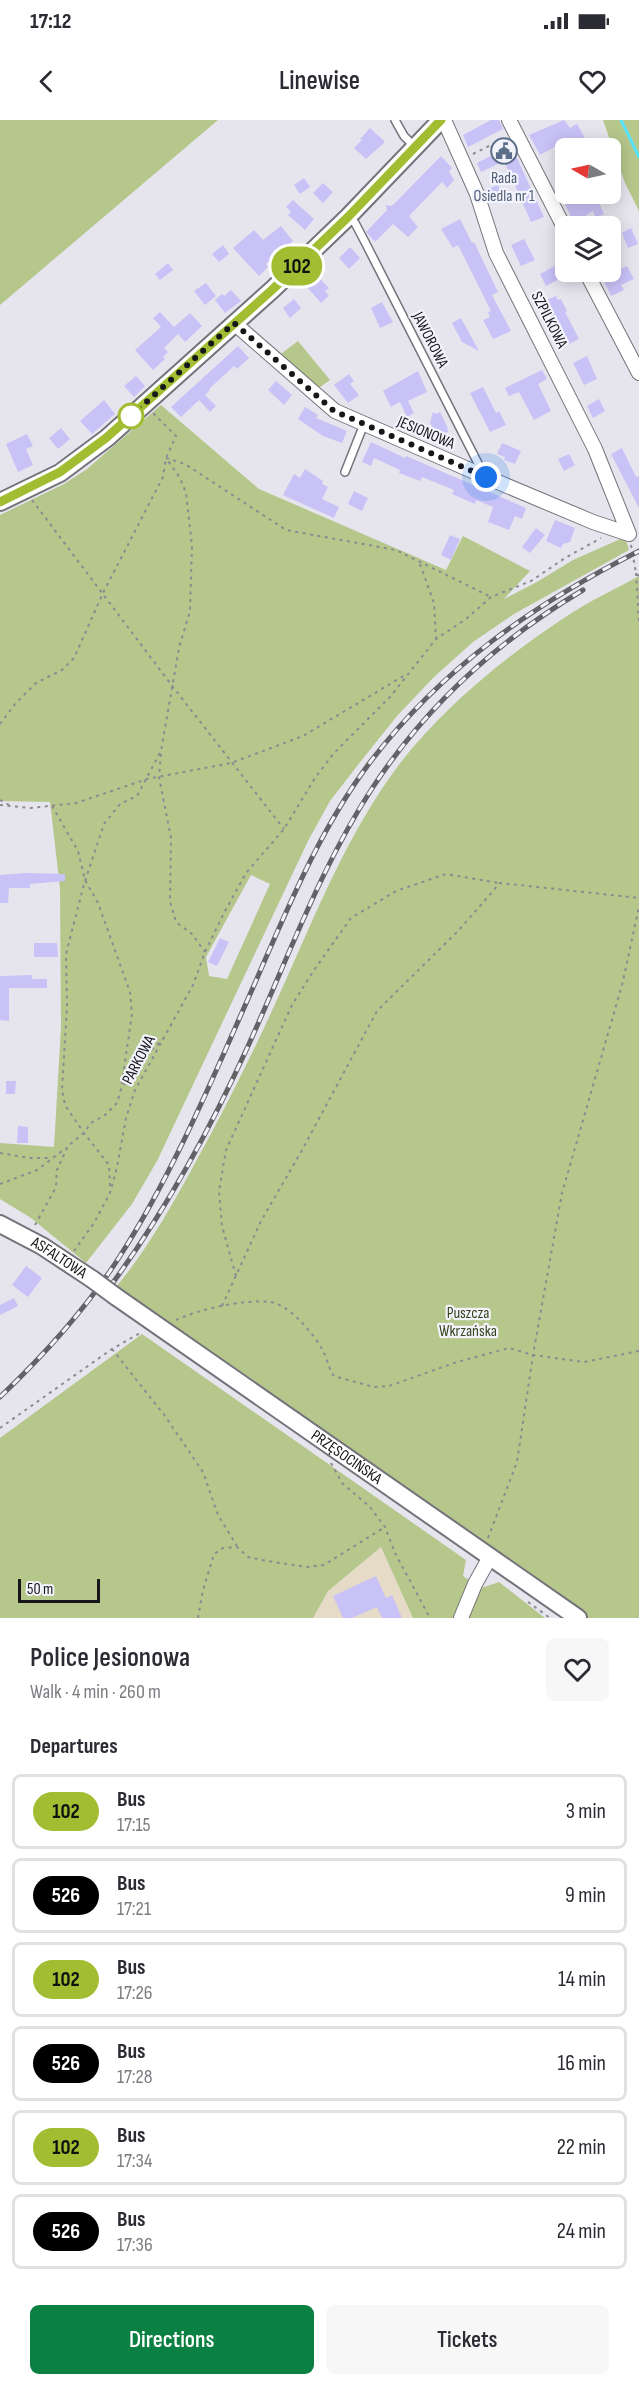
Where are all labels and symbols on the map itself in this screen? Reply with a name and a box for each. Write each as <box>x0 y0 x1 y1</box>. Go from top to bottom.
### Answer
public building icon: Rada Osiedla nr 1 <box>489 136 519 166</box>
north arrow <box>555 138 621 204</box>
place label: Rada Osiedla nr 1 <box>474 169 535 206</box>
line badge: 102 <box>262 246 332 286</box>
street label: SZPILKOWA <box>527 288 571 352</box>
street label: JAWOROWA <box>407 308 452 371</box>
unlabelled marker <box>118 403 144 429</box>
street label: JESIONOWA <box>393 412 458 454</box>
your location <box>471 462 501 492</box>
street label: PARKOWA <box>118 1032 160 1088</box>
street label: ASFALTOWA <box>27 1232 91 1283</box>
park label: Puszcza Wkrzańska <box>439 1304 497 1341</box>
street label: PRZĘSOCIŃSKA <box>307 1426 386 1488</box>
scale bar <box>18 1576 100 1604</box>

